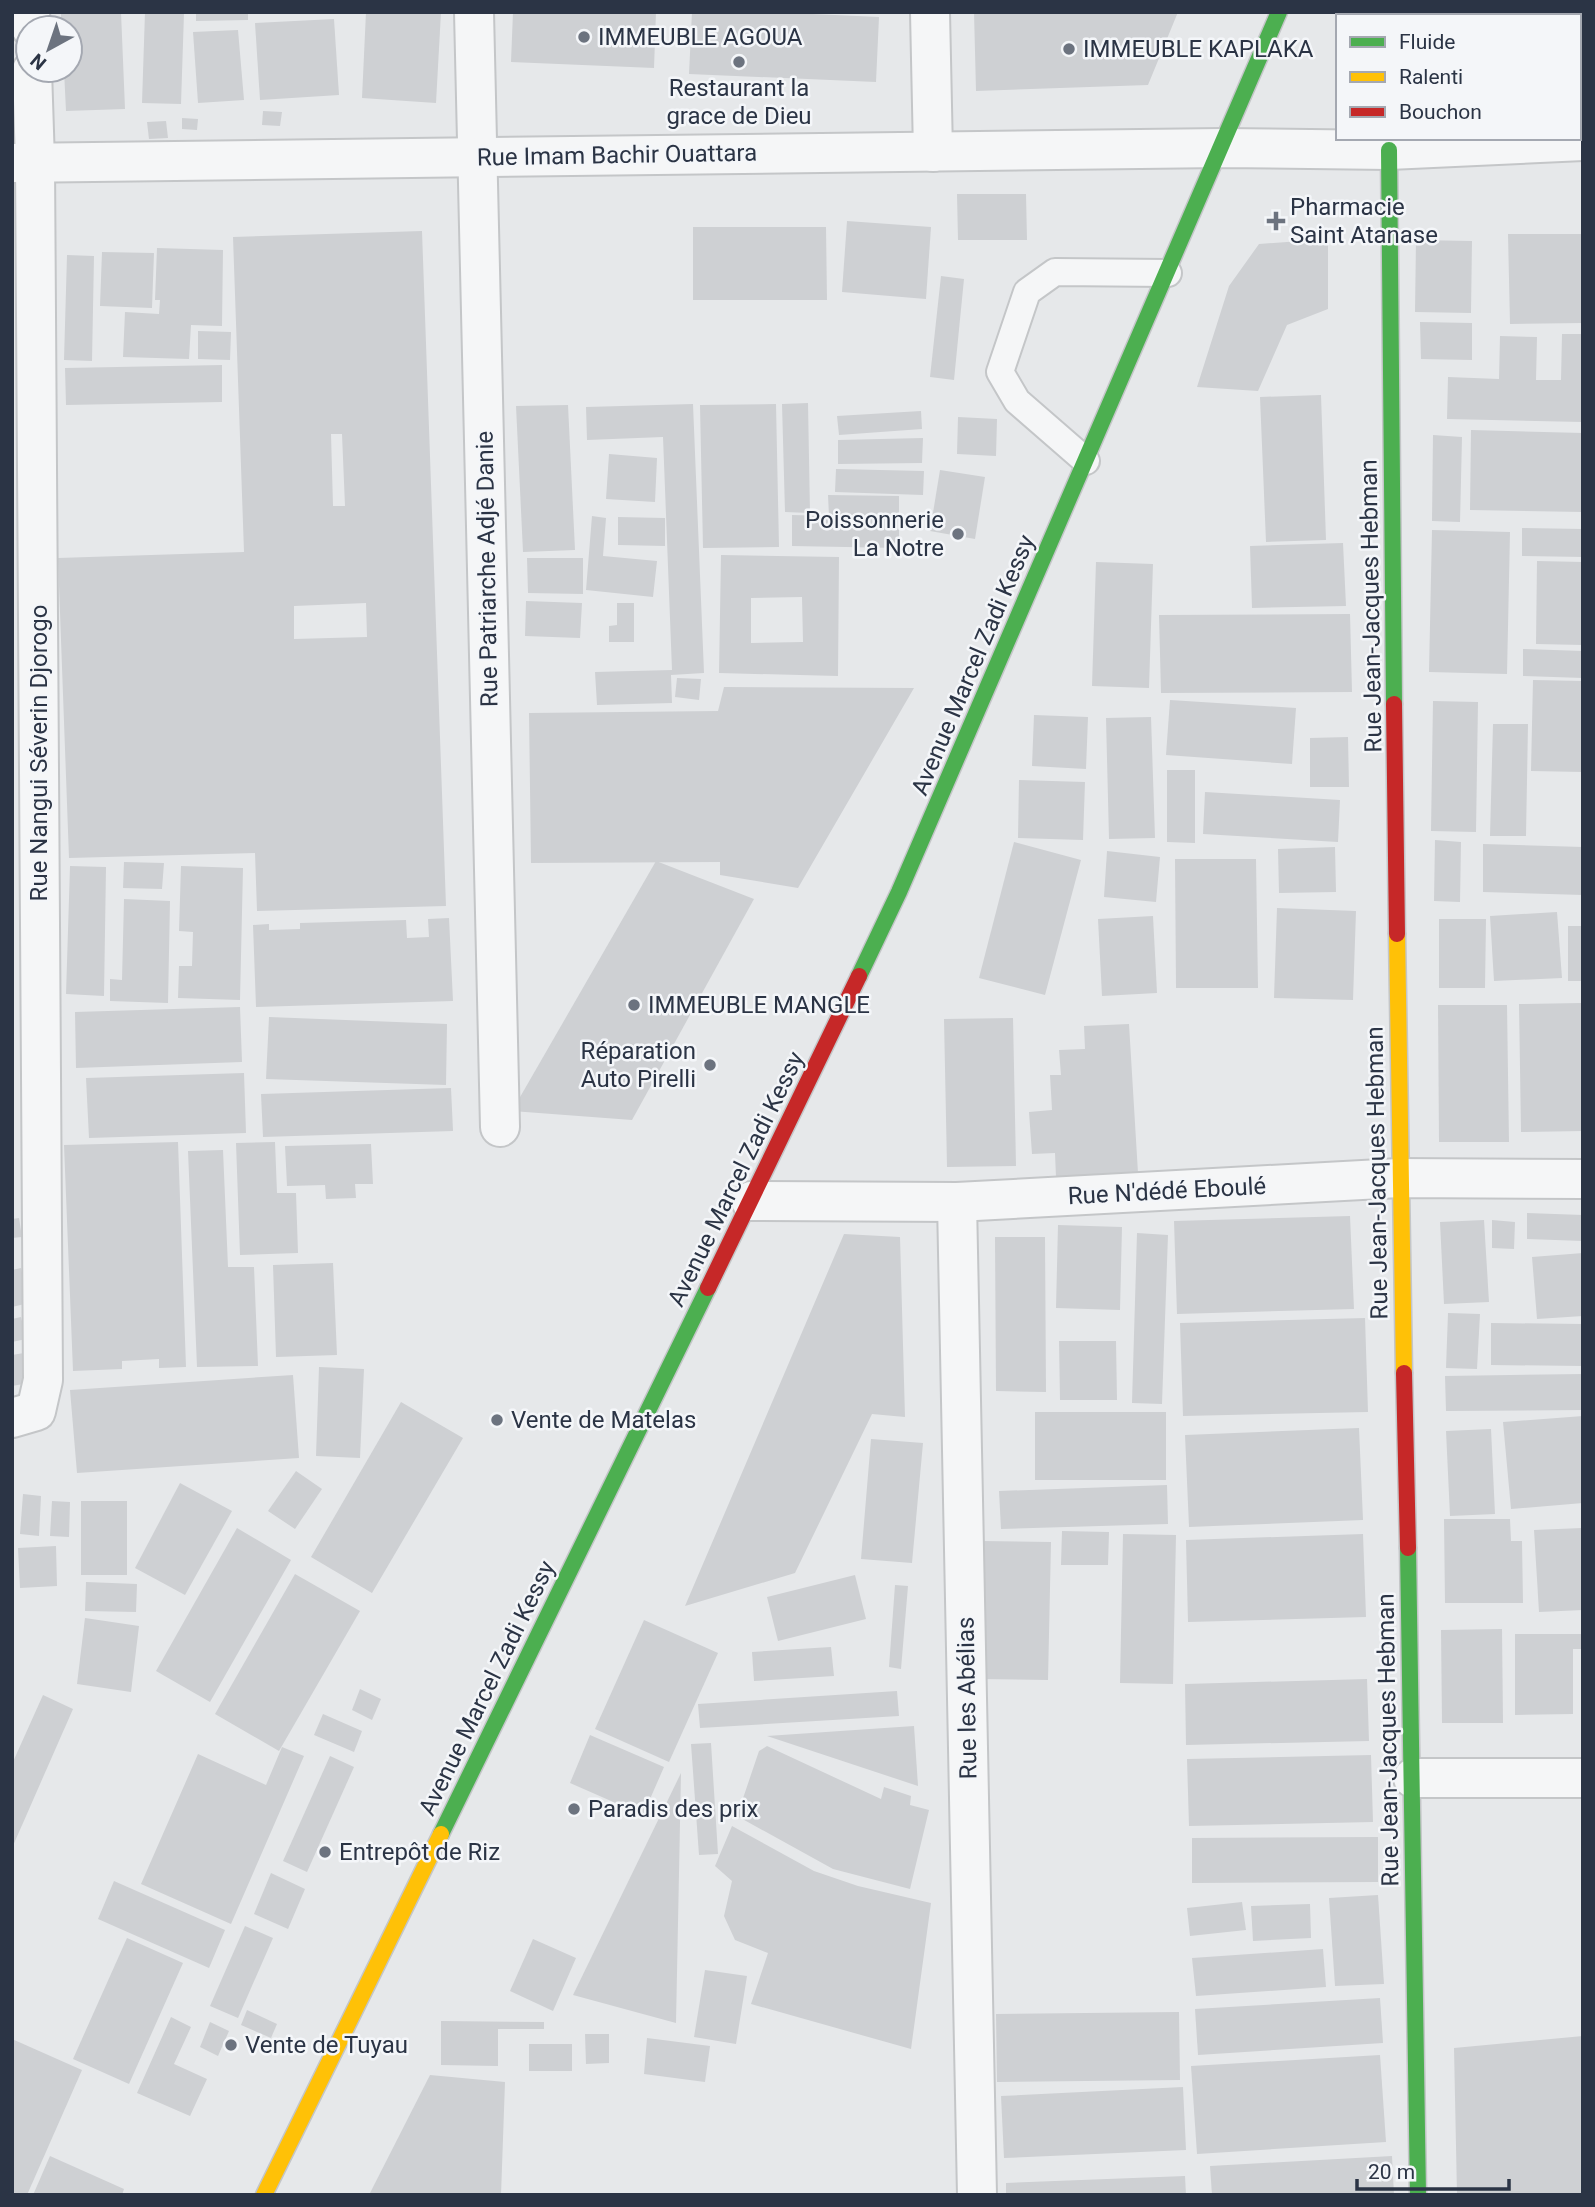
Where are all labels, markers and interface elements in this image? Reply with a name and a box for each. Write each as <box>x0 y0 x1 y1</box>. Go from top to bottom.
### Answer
north arrow <box>14 14 84 84</box>
legend <box>1336 14 1581 140</box>
place label: IMMEUBLE AGOUA <box>598 23 803 51</box>
marker: IMMEUBLE AGOUA <box>576 29 592 45</box>
text: Fluide <box>1399 30 1455 54</box>
place label: IMMEUBLE KAPLAKA <box>1083 35 1314 63</box>
marker: IMMEUBLE KAPLAKA <box>1061 41 1077 57</box>
text: N <box>26 49 51 75</box>
marker: Restaurant la grace de Dieu <box>731 54 747 70</box>
text: Ralenti <box>1399 65 1463 89</box>
place label: Restaurant la grace de Dieu <box>666 74 812 130</box>
text: Bouchon <box>1399 100 1482 124</box>
street label: Rue Imam Bachir Ouattara <box>477 139 757 171</box>
place label: Pharmacie Saint Atanase <box>1290 193 1438 249</box>
marker: Pharmacie Saint Atanase <box>1268 213 1284 229</box>
street label: Rue Patriarche Adjé Danie <box>471 431 503 707</box>
street label: Rue Jean-Jacques Hebman <box>1354 459 1388 753</box>
place label: Poissonnerie La Notre <box>805 506 944 562</box>
marker: Poissonnerie La Notre <box>950 526 966 542</box>
street label: Avenue Marcel Zadi Kessy <box>905 530 1041 799</box>
street label: Rue Nangui Séverin Djorogo <box>25 605 53 901</box>
place label: IMMEUBLE MANGLE <box>648 991 870 1019</box>
marker: IMMEUBLE MANGLE <box>626 997 642 1013</box>
street label: Rue Jean-Jacques Hebman <box>1360 1026 1394 1320</box>
place label: Réparation Auto Pirelli <box>581 1037 696 1093</box>
street label: Avenue Marcel Zadi Kessy <box>662 1047 810 1311</box>
marker: Réparation Auto Pirelli <box>702 1057 718 1073</box>
street label: Rue N'dédé Eboulé <box>1067 1172 1267 1210</box>
place label: Vente de Matelas <box>511 1406 696 1434</box>
marker: Vente de Matelas <box>489 1412 505 1428</box>
street label: Avenue Marcel Zadi Kessy <box>413 1556 561 1820</box>
street label: Rue Jean-Jacques Hebman <box>1371 1593 1405 1887</box>
street label: Rue les Abélias <box>952 1616 982 1780</box>
place label: Paradis des prix <box>588 1795 759 1823</box>
marker: Paradis des prix <box>566 1801 582 1817</box>
place label: Entrepôt de Riz <box>339 1838 500 1866</box>
marker: Entrepôt de Riz <box>317 1844 333 1860</box>
place label: Vente de Tuyau <box>245 2031 408 2059</box>
marker: Vente de Tuyau <box>223 2037 239 2053</box>
scale bar <box>1357 2148 1509 2192</box>
text: 20 m <box>1368 2160 1415 2184</box>

